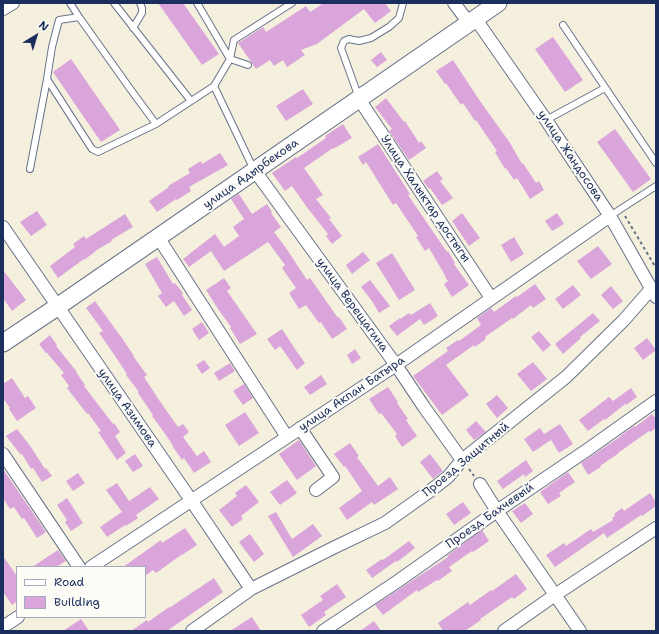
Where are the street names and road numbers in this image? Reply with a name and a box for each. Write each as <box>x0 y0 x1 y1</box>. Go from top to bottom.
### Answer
street label: улица Жандосова <box>534 108 606 204</box>
street label: Улица Халыктар достыгы <box>377 133 473 265</box>
street label: улица Адырбекова <box>201 136 301 212</box>
street label: улица Верещагина <box>313 255 391 355</box>
street label: улица Акпан Батыра <box>296 353 408 435</box>
street label: улица Азимова <box>94 366 160 450</box>
street label: Проезд Защитный <box>420 420 512 500</box>
street label: Проезд Бахчевый <box>443 480 537 552</box>

